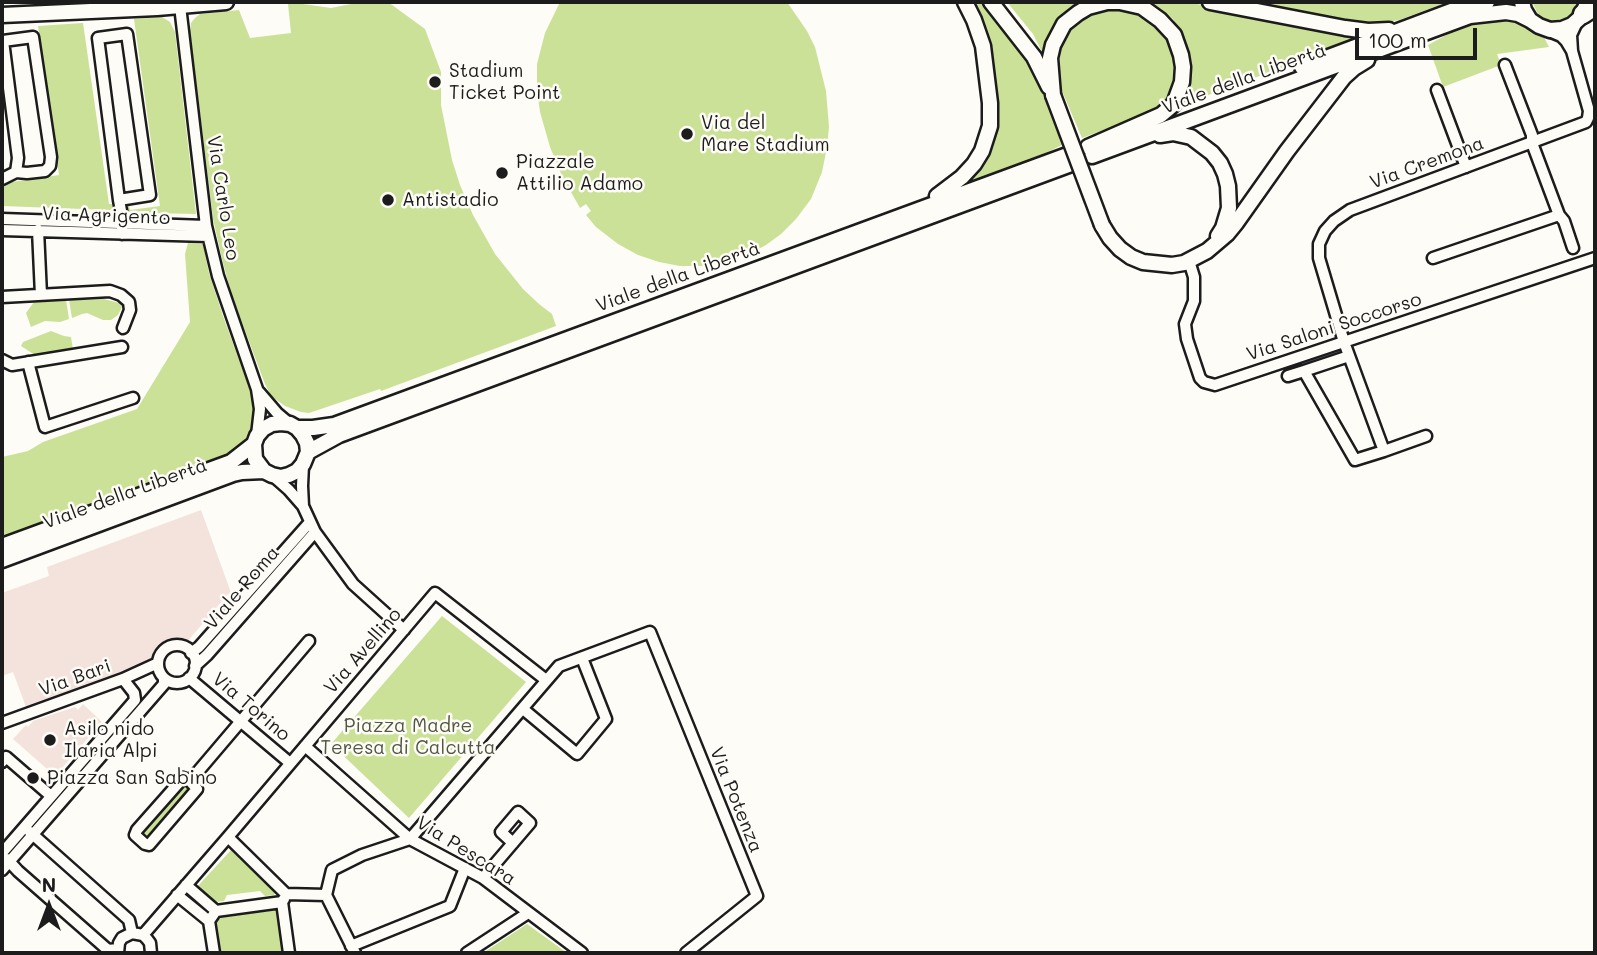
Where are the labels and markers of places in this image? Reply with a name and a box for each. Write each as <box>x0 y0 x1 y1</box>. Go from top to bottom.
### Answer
place label: Stadium Ticket Point <box>449 60 560 104</box>
marker: Stadium Ticket Point <box>427 74 443 90</box>
place label: Via del Mare Stadium <box>701 112 830 156</box>
marker: Via del Mare Stadium <box>679 126 695 142</box>
place label: Piazzale Attilio Adamo <box>516 151 643 195</box>
marker: Piazzale Attilio Adamo <box>494 165 510 181</box>
place label: Antistadio <box>402 189 498 211</box>
marker: Antistadio <box>380 192 396 208</box>
place label: Asilo nido Ilaria Alpi <box>64 718 158 762</box>
marker: Asilo nido Ilaria Alpi <box>42 732 58 748</box>
place label: Piazza San Sabino <box>47 767 217 789</box>
marker: Piazza San Sabino <box>25 770 41 786</box>

